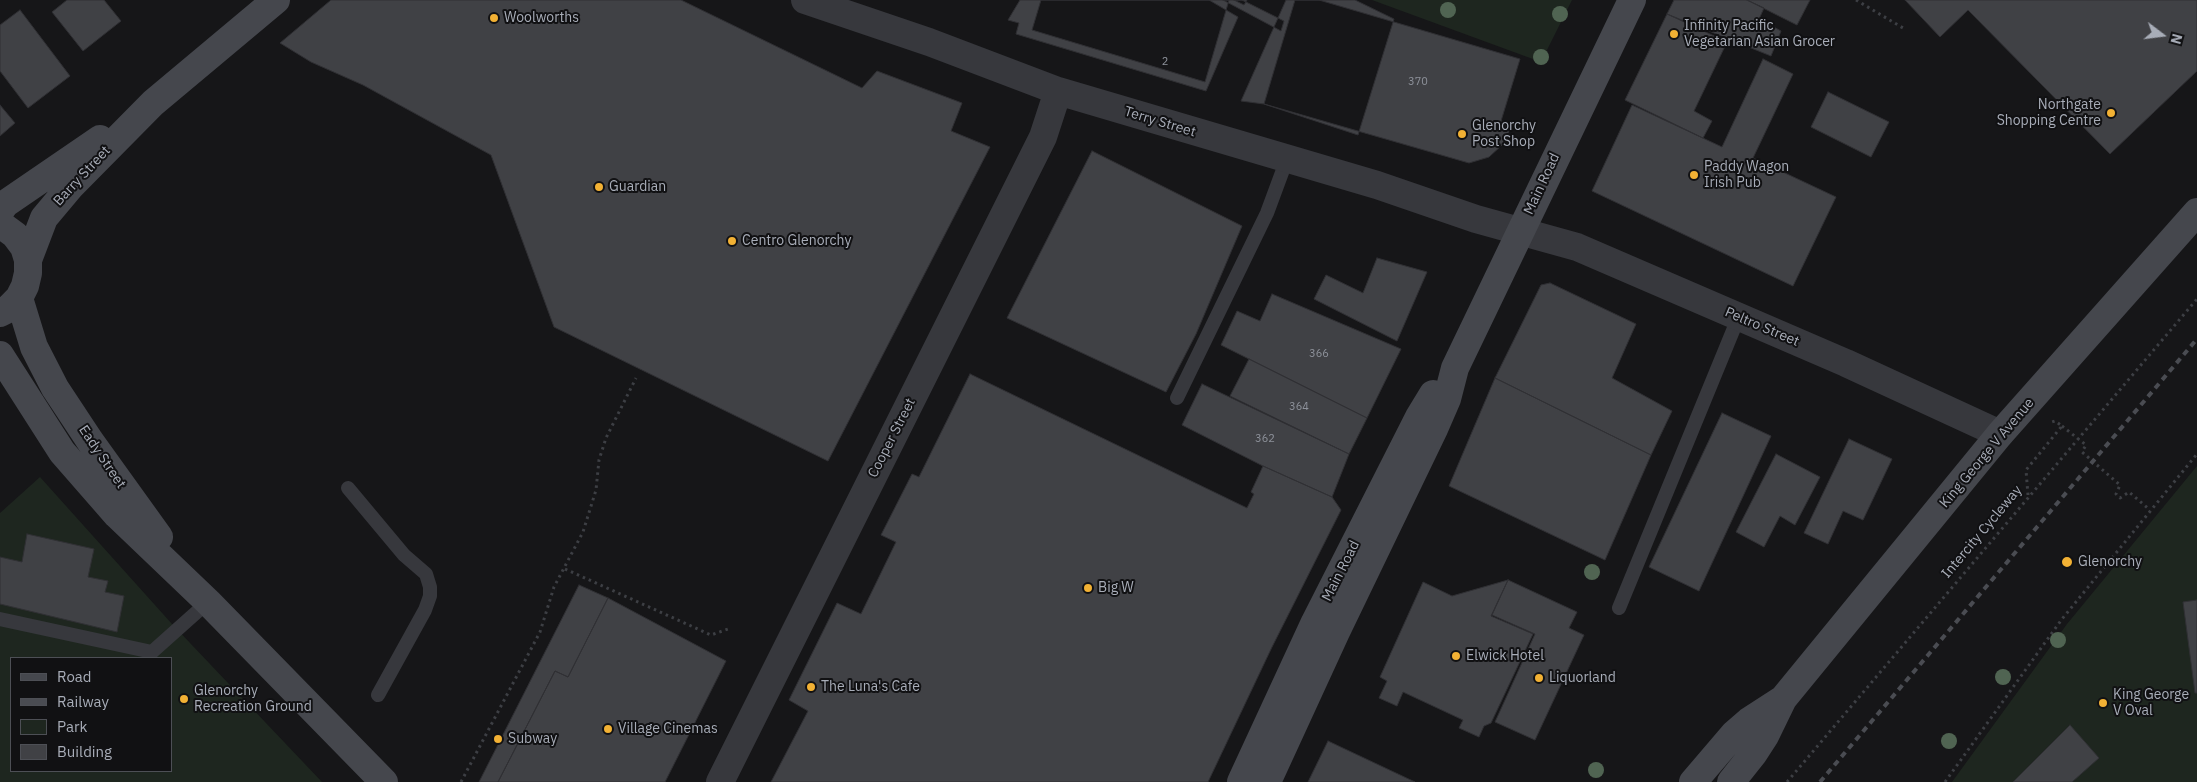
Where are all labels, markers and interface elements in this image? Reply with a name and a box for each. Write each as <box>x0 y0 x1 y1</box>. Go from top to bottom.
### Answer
place label: Woolworths <box>504 10 579 26</box>
north arrow <box>2137 10 2187 60</box>
marker: Woolworths <box>488 12 500 24</box>
place label: Infinity Pacific Vegetarian Asian Grocer <box>1684 18 1835 50</box>
marker: Infinity Pacific Vegetarian Asian Grocer <box>1668 28 1680 40</box>
text: N <box>2166 32 2186 46</box>
house number: 2 <box>1162 55 1168 69</box>
house number: 370 <box>1408 75 1428 89</box>
place label: Northgate Shopping Centre <box>1997 97 2101 130</box>
street label: Terry Street <box>1122 103 1198 141</box>
marker: Northgate Shopping Centre <box>2105 107 2117 119</box>
place label: Glenorchy Post Shop <box>1472 118 1536 150</box>
marker: Glenorchy Post Shop <box>1456 128 1468 140</box>
street label: Barry Street <box>50 143 114 209</box>
street label: Main Road <box>1520 151 1564 217</box>
place label: Paddy Wagon Irish Pub <box>1704 159 1789 192</box>
marker: Paddy Wagon Irish Pub <box>1688 169 1700 181</box>
place label: Guardian <box>609 179 666 195</box>
marker: Guardian <box>593 181 605 193</box>
place label: Centro Glenorchy <box>742 233 851 249</box>
marker: Centro Glenorchy <box>726 235 738 247</box>
street label: Peltro Street <box>1722 304 1802 350</box>
house number: 366 <box>1309 347 1329 361</box>
street label: Cooper Street <box>865 395 919 481</box>
street label: King George V Avenue <box>1936 395 2038 511</box>
house number: 364 <box>1289 400 1309 414</box>
street label: Eady Street <box>75 422 129 492</box>
house number: 362 <box>1255 432 1275 446</box>
street label: Intercity Cycleway <box>1938 482 2026 582</box>
street label: Main Road <box>1319 538 1363 604</box>
place label: Glenorchy <box>2078 554 2142 570</box>
marker: Glenorchy <box>2060 555 2074 569</box>
place label: Big W <box>1098 580 1134 596</box>
marker: Big W <box>1082 582 1094 594</box>
place label: Elwick Hotel <box>1466 648 1544 664</box>
marker: Elwick Hotel <box>1450 650 1462 662</box>
legend <box>10 657 172 772</box>
text: Road <box>57 667 92 686</box>
place label: Liquorland <box>1549 670 1616 686</box>
marker: Liquorland <box>1533 672 1545 684</box>
place label: The Luna's Cafe <box>821 679 920 695</box>
marker: The Luna's Cafe <box>805 681 817 693</box>
place label: Glenorchy Recreation Ground <box>194 683 312 716</box>
place label: King George V Oval <box>2113 687 2189 720</box>
text: Railway <box>57 692 109 711</box>
marker: Glenorchy Recreation Ground <box>178 693 190 705</box>
marker: King George V Oval <box>2097 697 2109 709</box>
text: Park <box>57 717 87 736</box>
place label: Village Cinemas <box>618 721 718 737</box>
marker: Village Cinemas <box>602 723 614 735</box>
place label: Subway <box>508 731 557 747</box>
marker: Subway <box>492 733 504 745</box>
text: Building <box>57 742 112 761</box>

